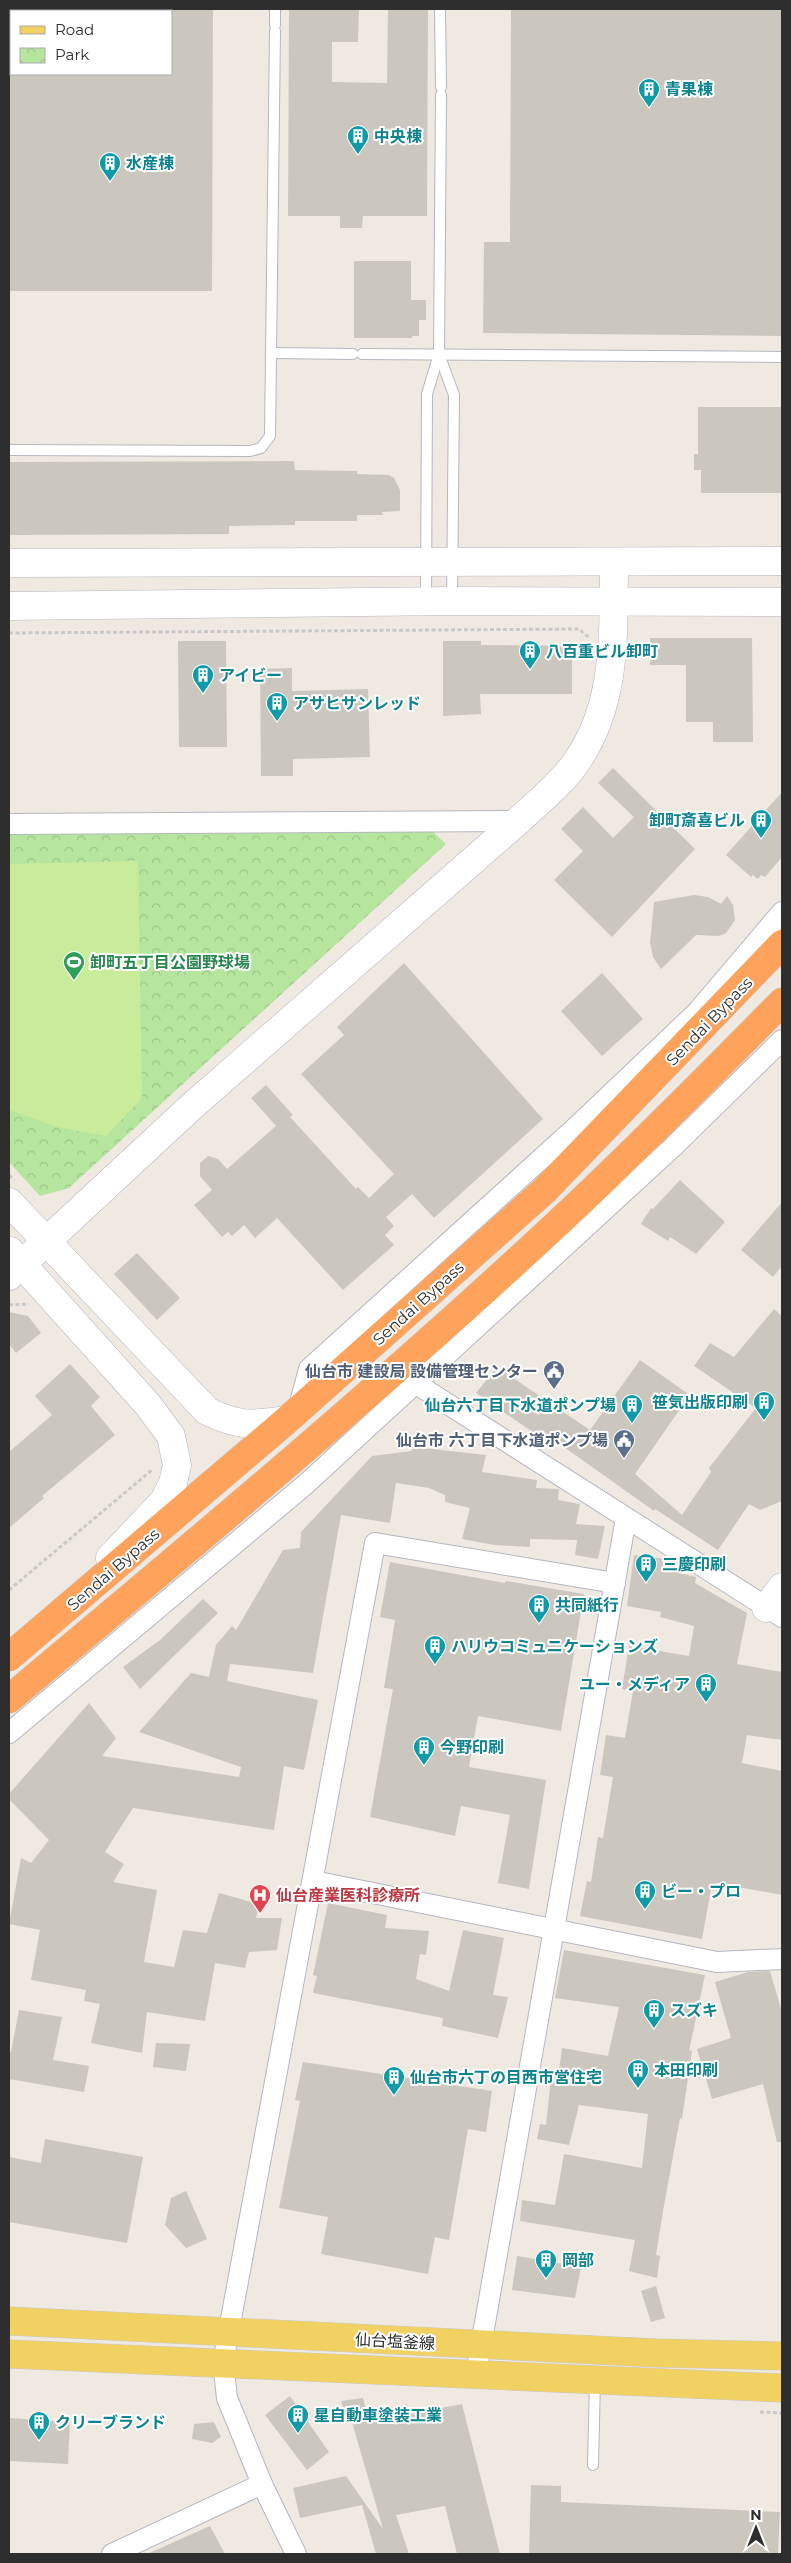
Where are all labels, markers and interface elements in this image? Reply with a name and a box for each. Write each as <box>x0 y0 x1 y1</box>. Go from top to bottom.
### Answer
legend <box>10 10 172 75</box>
text: Road <box>55 20 94 39</box>
text: Park <box>55 45 89 64</box>
building icon: 青果棟 <box>637 77 661 108</box>
place label: 青果棟 <box>665 80 713 99</box>
building icon: 中央棟 <box>346 124 370 155</box>
place label: 中央棟 <box>374 127 422 146</box>
building icon: 水産棟 <box>98 151 122 182</box>
place label: 水産棟 <box>126 154 174 173</box>
building icon: 八百重ビル卸町 <box>518 639 542 670</box>
place label: 八百重ビル卸町 <box>546 642 658 661</box>
building icon: アイビー <box>191 663 215 694</box>
place label: アイビー <box>219 666 282 685</box>
building icon: アサヒサンレッド <box>265 691 289 722</box>
place label: アサヒサンレッド <box>293 694 421 713</box>
building icon: 卸町斎喜ビル <box>749 808 773 839</box>
place label: 卸町斎喜ビル <box>649 811 745 830</box>
sports icon: 卸町五丁目公園野球場 <box>62 950 86 981</box>
place label: 卸町五丁目公園野球場 <box>90 953 250 972</box>
street label: Sendai Bypass <box>662 973 757 1070</box>
street label: Sendai Bypass <box>369 1257 468 1349</box>
public building icon: 仙台市 建設局 設備管理センター <box>542 1359 566 1390</box>
place label: 仙台市 建設局 設備管理センター <box>304 1362 538 1381</box>
building icon: 笹気出版印刷 <box>752 1390 776 1421</box>
building icon: 仙台六丁目下水道ポンプ場 <box>620 1393 644 1424</box>
place label: 笹気出版印刷 <box>652 1393 748 1412</box>
place label: 仙台六丁目下水道ポンプ場 <box>423 1396 616 1415</box>
public building icon: 仙台市 六丁目下水道ポンプ場 <box>612 1428 636 1459</box>
place label: 仙台市 六丁目下水道ポンプ場 <box>395 1431 608 1450</box>
street label: Sendai Bypass <box>63 1524 163 1615</box>
building icon: 三慶印刷 <box>634 1552 658 1583</box>
place label: 三慶印刷 <box>662 1555 726 1574</box>
building icon: 共同紙行 <box>527 1593 551 1624</box>
place label: 共同紙行 <box>555 1596 619 1615</box>
building icon: ハリウコミュニケーションズ <box>423 1634 447 1665</box>
place label: ハリウコミュニケーションズ <box>451 1637 658 1656</box>
building icon: ユー・メディア <box>694 1672 718 1703</box>
place label: ユー・メディア <box>579 1675 690 1694</box>
building icon: 今野印刷 <box>412 1735 436 1766</box>
place label: 今野印刷 <box>440 1738 504 1757</box>
building icon: ビー・プロ <box>633 1879 657 1910</box>
place label: ビー・プロ <box>661 1882 741 1901</box>
hospital icon: 仙台産業医科診療所 <box>248 1883 272 1914</box>
place label: 仙台産業医科診療所 <box>275 1886 420 1905</box>
building icon: スズキ <box>642 1998 666 2029</box>
place label: スズキ <box>670 2001 718 2020</box>
building icon: 本田印刷 <box>626 2058 650 2089</box>
place label: 本田印刷 <box>654 2061 718 2080</box>
building icon: 仙台市六丁の目西市営住宅 <box>382 2065 406 2096</box>
place label: 仙台市六丁の目西市営住宅 <box>409 2068 602 2087</box>
building icon: 岡部 <box>534 2248 558 2279</box>
place label: 岡部 <box>562 2251 594 2270</box>
street label: 仙台塩釜線 <box>355 2330 435 2353</box>
building icon: 星自動車塗装工業 <box>286 2403 310 2434</box>
place label: 星自動車塗装工業 <box>314 2406 442 2425</box>
building icon: クリーブランド <box>27 2410 51 2441</box>
place label: クリーブランド <box>55 2413 166 2432</box>
north arrow <box>731 2503 781 2553</box>
text: N <box>750 2506 762 2524</box>

